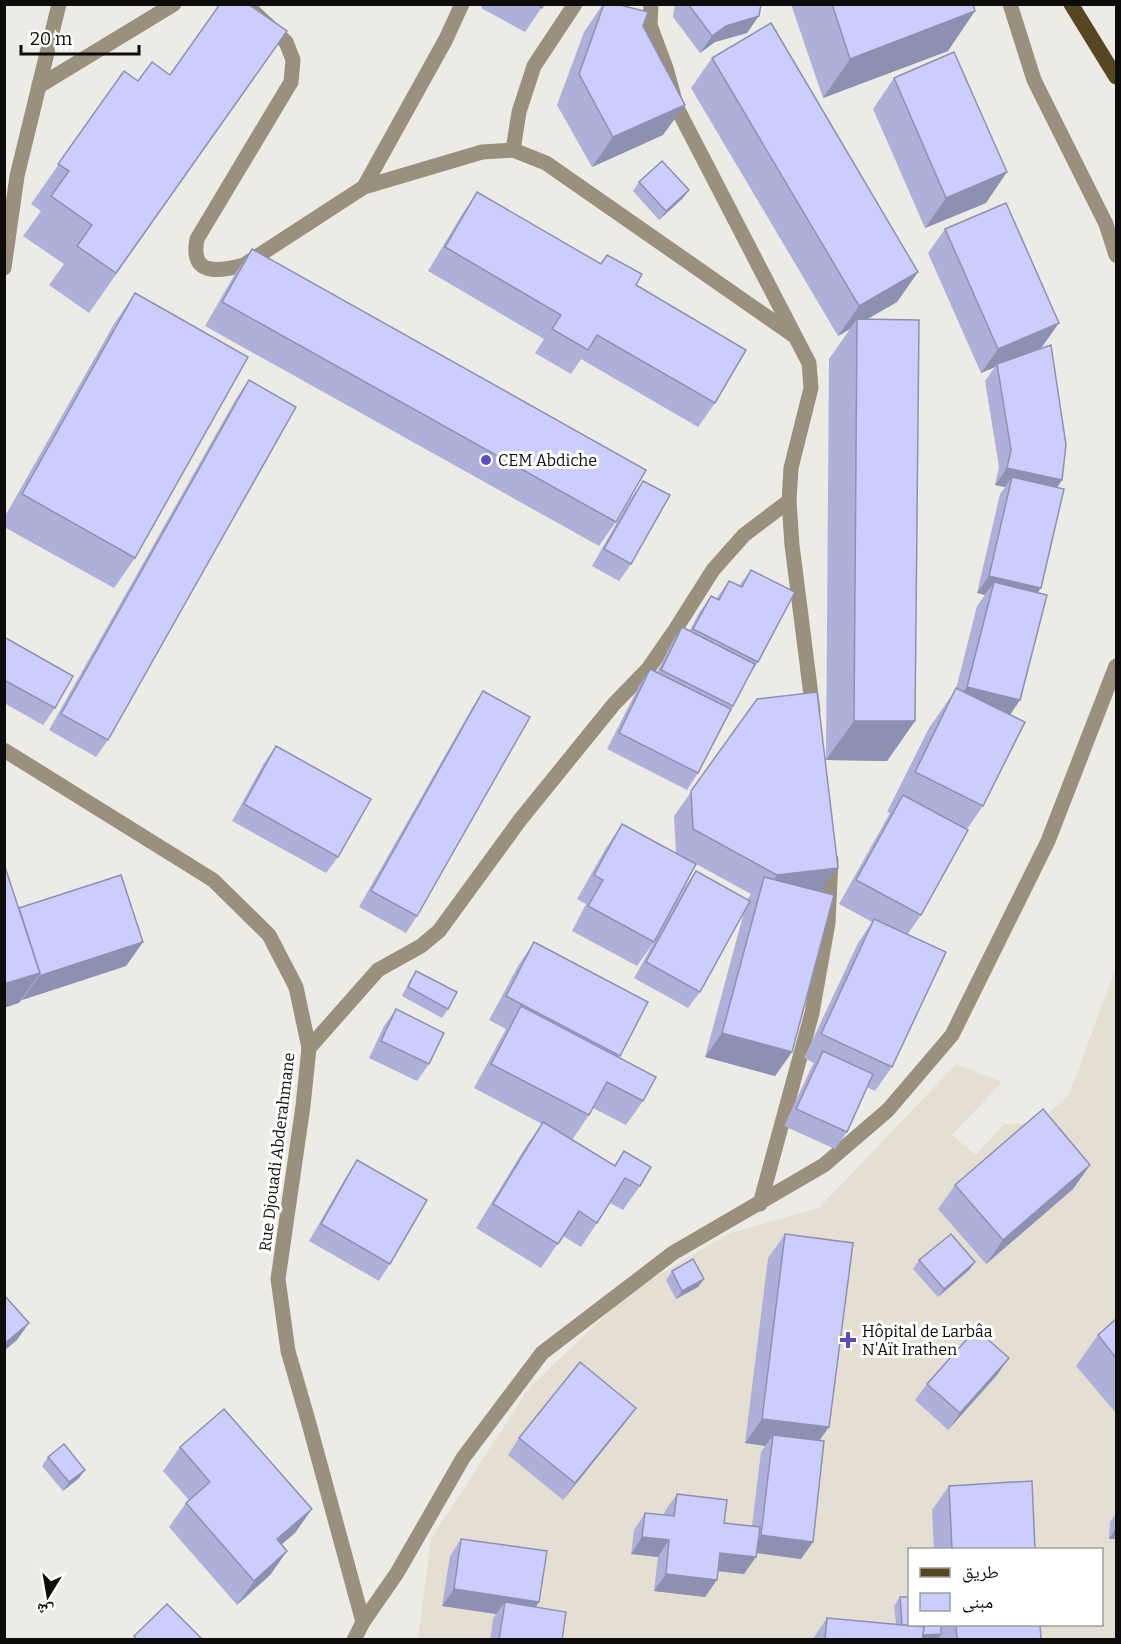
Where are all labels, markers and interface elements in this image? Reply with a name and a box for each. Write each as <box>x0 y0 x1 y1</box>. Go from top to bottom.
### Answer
scale bar <box>21 18 140 56</box>
text: 20 m <box>30 28 72 50</box>
place label: CEM Abdiche <box>498 451 597 470</box>
marker: CEM Abdiche <box>479 453 493 467</box>
street label: Rue Djouadi Abderahmane <box>255 1052 299 1252</box>
place label: Hôpital de Larbâa N'Aït Irathen <box>862 1322 993 1359</box>
marker: Hôpital de Larbâa N'Aït Irathen <box>839 1331 857 1349</box>
legend <box>908 1548 1103 1626</box>
text: طريق <box>962 1561 999 1583</box>
north arrow <box>18 1566 78 1626</box>
text: مبنى <box>962 1591 993 1613</box>
text: ش <box>35 1599 55 1621</box>

